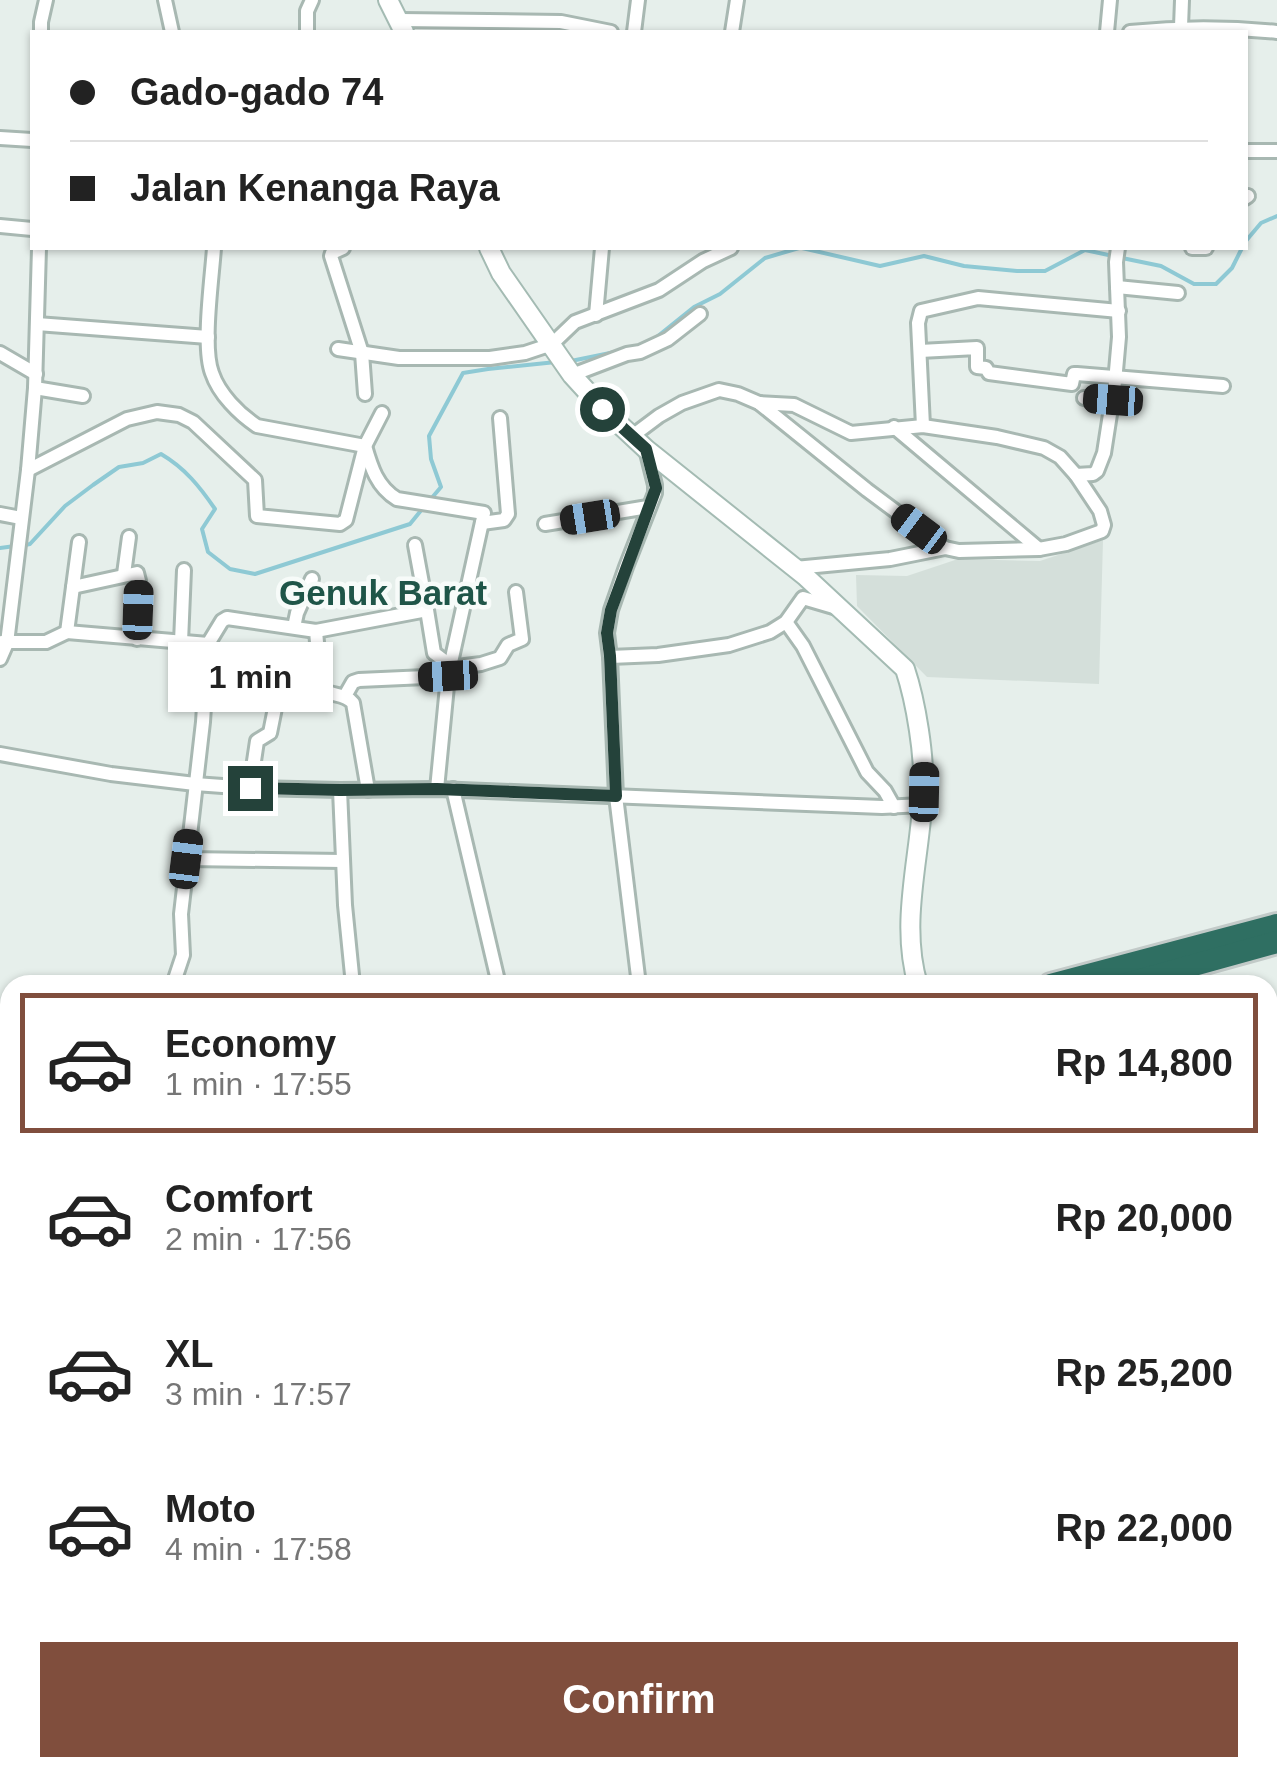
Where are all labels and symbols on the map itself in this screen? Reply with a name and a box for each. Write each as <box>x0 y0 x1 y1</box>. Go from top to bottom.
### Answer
car <box>1082 383 1144 417</box>
route start <box>580 387 625 432</box>
car <box>558 497 622 537</box>
car <box>886 499 952 559</box>
district label: Genuk Barat <box>279 573 487 612</box>
car <box>122 579 154 641</box>
callout: 1 min <box>168 643 332 713</box>
car <box>417 659 479 693</box>
car <box>908 762 940 822</box>
route end <box>228 766 273 811</box>
car <box>167 827 205 891</box>

